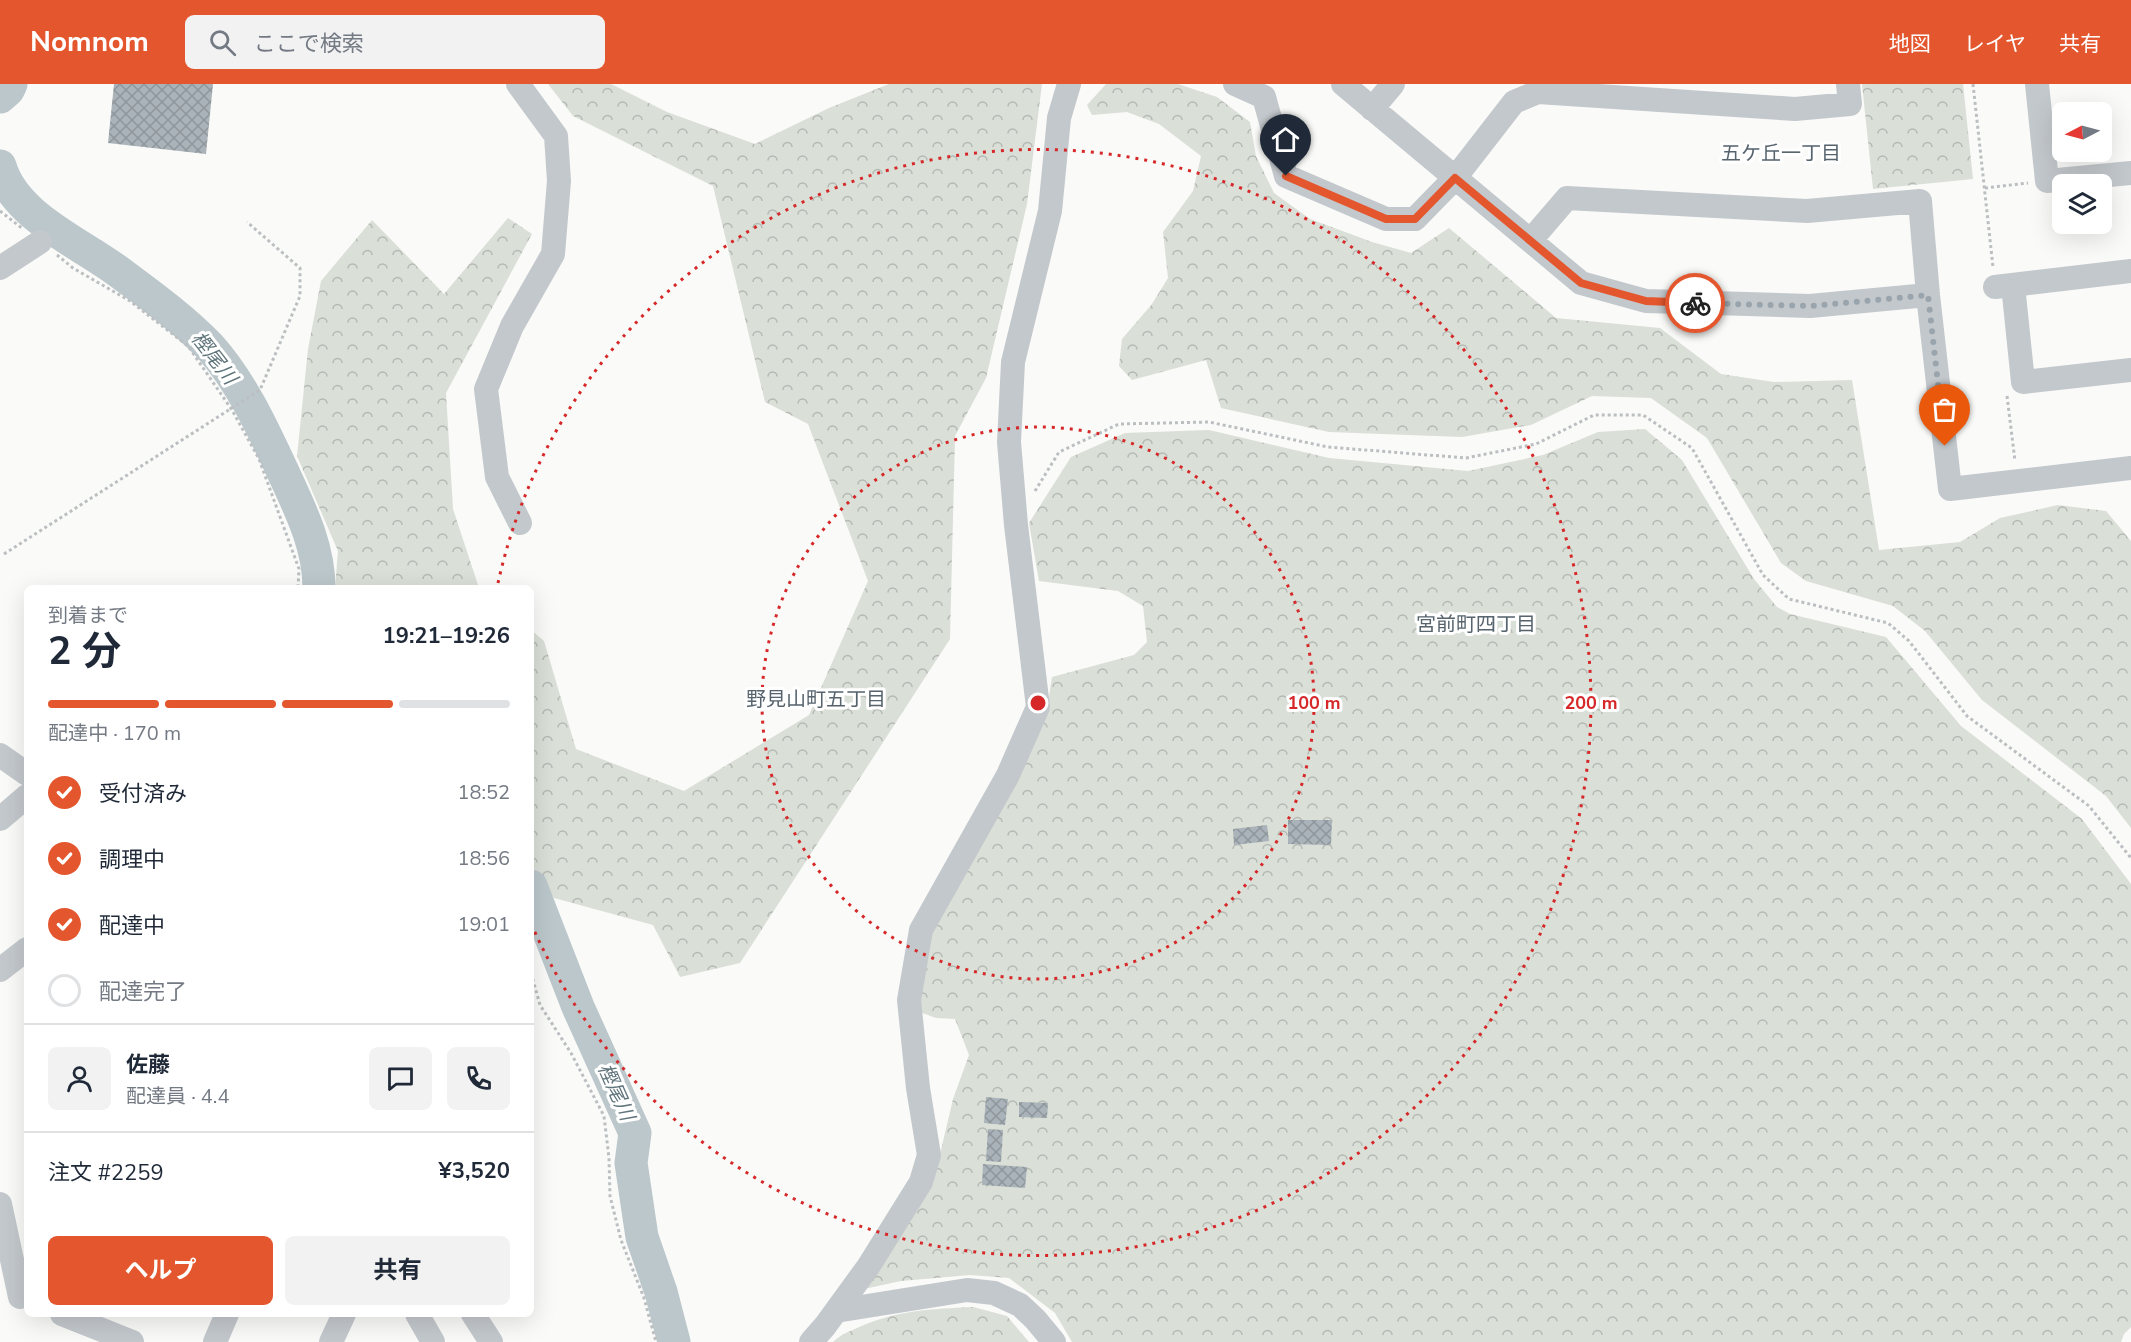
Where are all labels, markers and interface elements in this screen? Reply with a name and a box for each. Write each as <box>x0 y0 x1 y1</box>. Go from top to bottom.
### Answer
search box <box>185 15 605 69</box>
text: Nomnom <box>30 23 149 61</box>
icon: search <box>206 26 239 59</box>
text: ここで検索 <box>254 29 364 59</box>
text: 地図 <box>1889 30 1931 58</box>
text: レイヤ <box>1964 30 2026 58</box>
text: 共有 <box>2059 30 2101 58</box>
north arrow <box>2052 102 2112 162</box>
map controls <box>2052 102 2112 234</box>
pin <box>1260 114 1311 176</box>
icon: home <box>1269 123 1302 156</box>
district label: 五ケ丘一丁目 <box>1721 140 1841 167</box>
button: layers <box>2052 174 2112 234</box>
courier <box>1665 273 1725 333</box>
icon: bike <box>1679 287 1712 320</box>
water label: 樫尾川 <box>185 326 244 392</box>
pin <box>1919 384 1970 446</box>
icon: bag <box>1928 393 1961 426</box>
text: 到着まで <box>48 602 128 629</box>
district label: 宮前町四丁目 <box>1416 611 1536 638</box>
text: 19:21–19:26 <box>382 621 510 651</box>
text: 2 分 <box>48 625 121 678</box>
district label: 野見山町五丁目 <box>746 686 886 713</box>
text: 100 m <box>1287 691 1341 715</box>
text: 200 m <box>1564 691 1618 715</box>
centre of rings <box>1028 693 1048 713</box>
text: 配達中 · 170 m <box>48 720 181 747</box>
icon: check <box>48 776 81 809</box>
text: 受付済み <box>99 779 187 809</box>
text: 18:52 <box>457 779 510 806</box>
icon: check <box>48 842 81 875</box>
text: 調理中 <box>99 845 165 875</box>
text: 18:56 <box>457 845 510 872</box>
icon: check <box>48 908 81 941</box>
text: 配達中 <box>99 911 165 941</box>
text: 19:01 <box>457 911 510 938</box>
text: 配達完了 <box>99 977 187 1007</box>
button: person <box>48 1047 111 1110</box>
button: chat <box>369 1047 432 1110</box>
button: phone <box>447 1047 510 1110</box>
text: 佐藤 <box>126 1050 170 1080</box>
water label: 樫尾川 <box>591 1059 641 1127</box>
text: 配達員 · 4.4 <box>126 1083 229 1110</box>
text: ¥3,520 <box>439 1156 510 1186</box>
text: 注文 #2259 <box>48 1158 164 1188</box>
button: ヘルプ <box>48 1236 273 1305</box>
button: 共有 <box>285 1236 510 1305</box>

